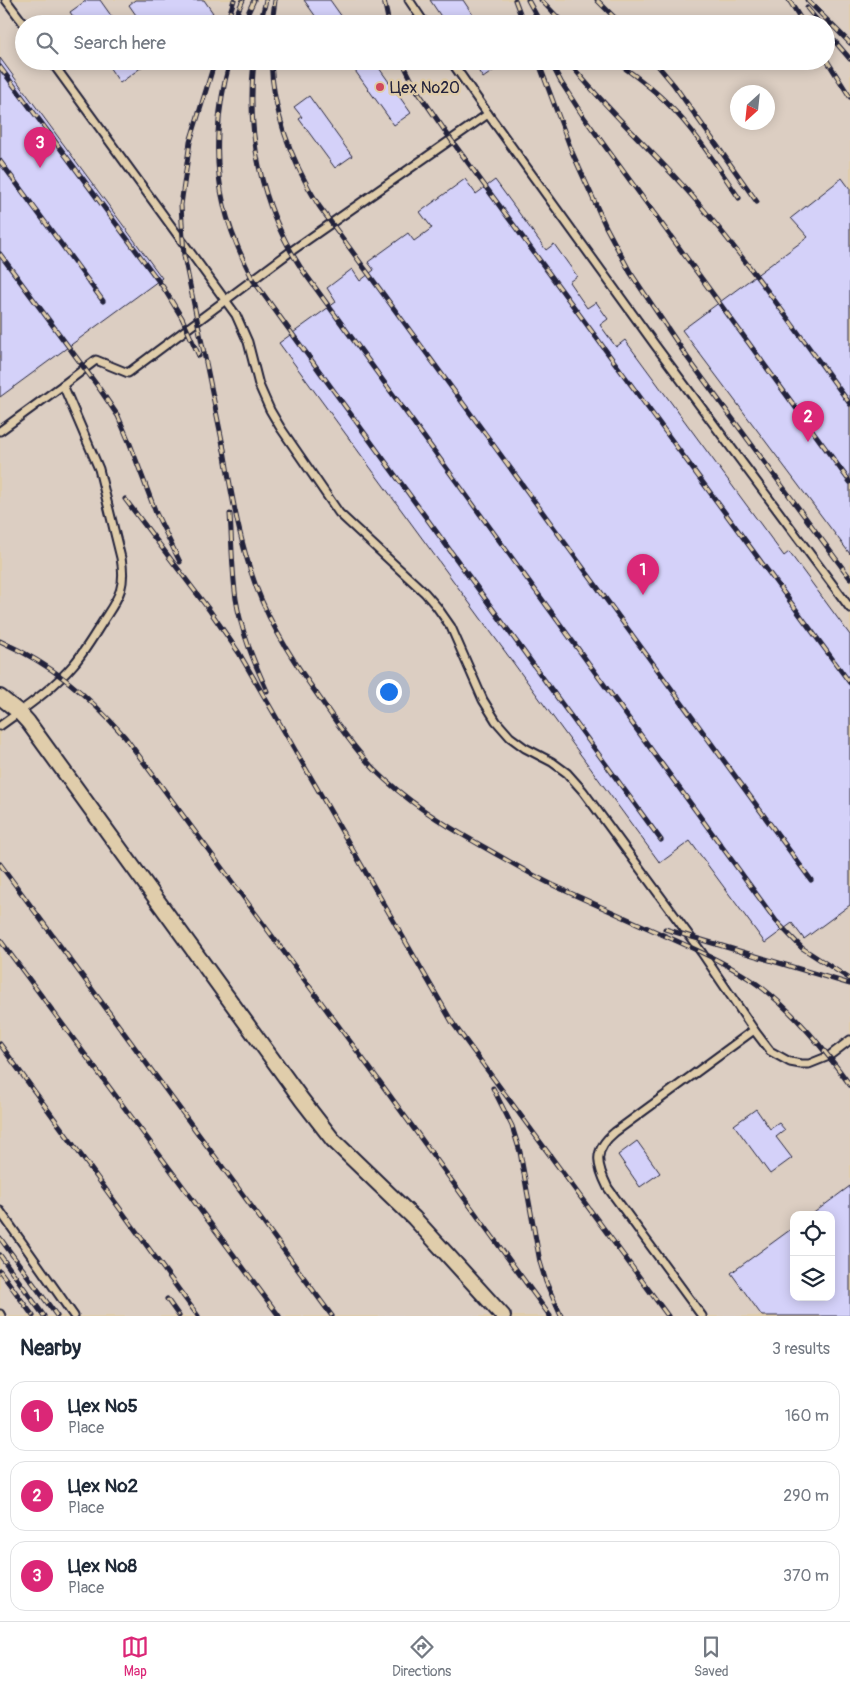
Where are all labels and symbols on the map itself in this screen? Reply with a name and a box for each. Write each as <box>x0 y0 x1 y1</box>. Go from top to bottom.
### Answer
place label: Цех №20 <box>390 78 460 98</box>
marker: Цех №20 <box>374 81 386 93</box>
north arrow <box>730 85 775 130</box>
pin: 3 <box>24 127 56 168</box>
pin: 2 <box>792 401 824 442</box>
pin: 1 <box>627 554 659 595</box>
your location <box>376 679 402 705</box>

